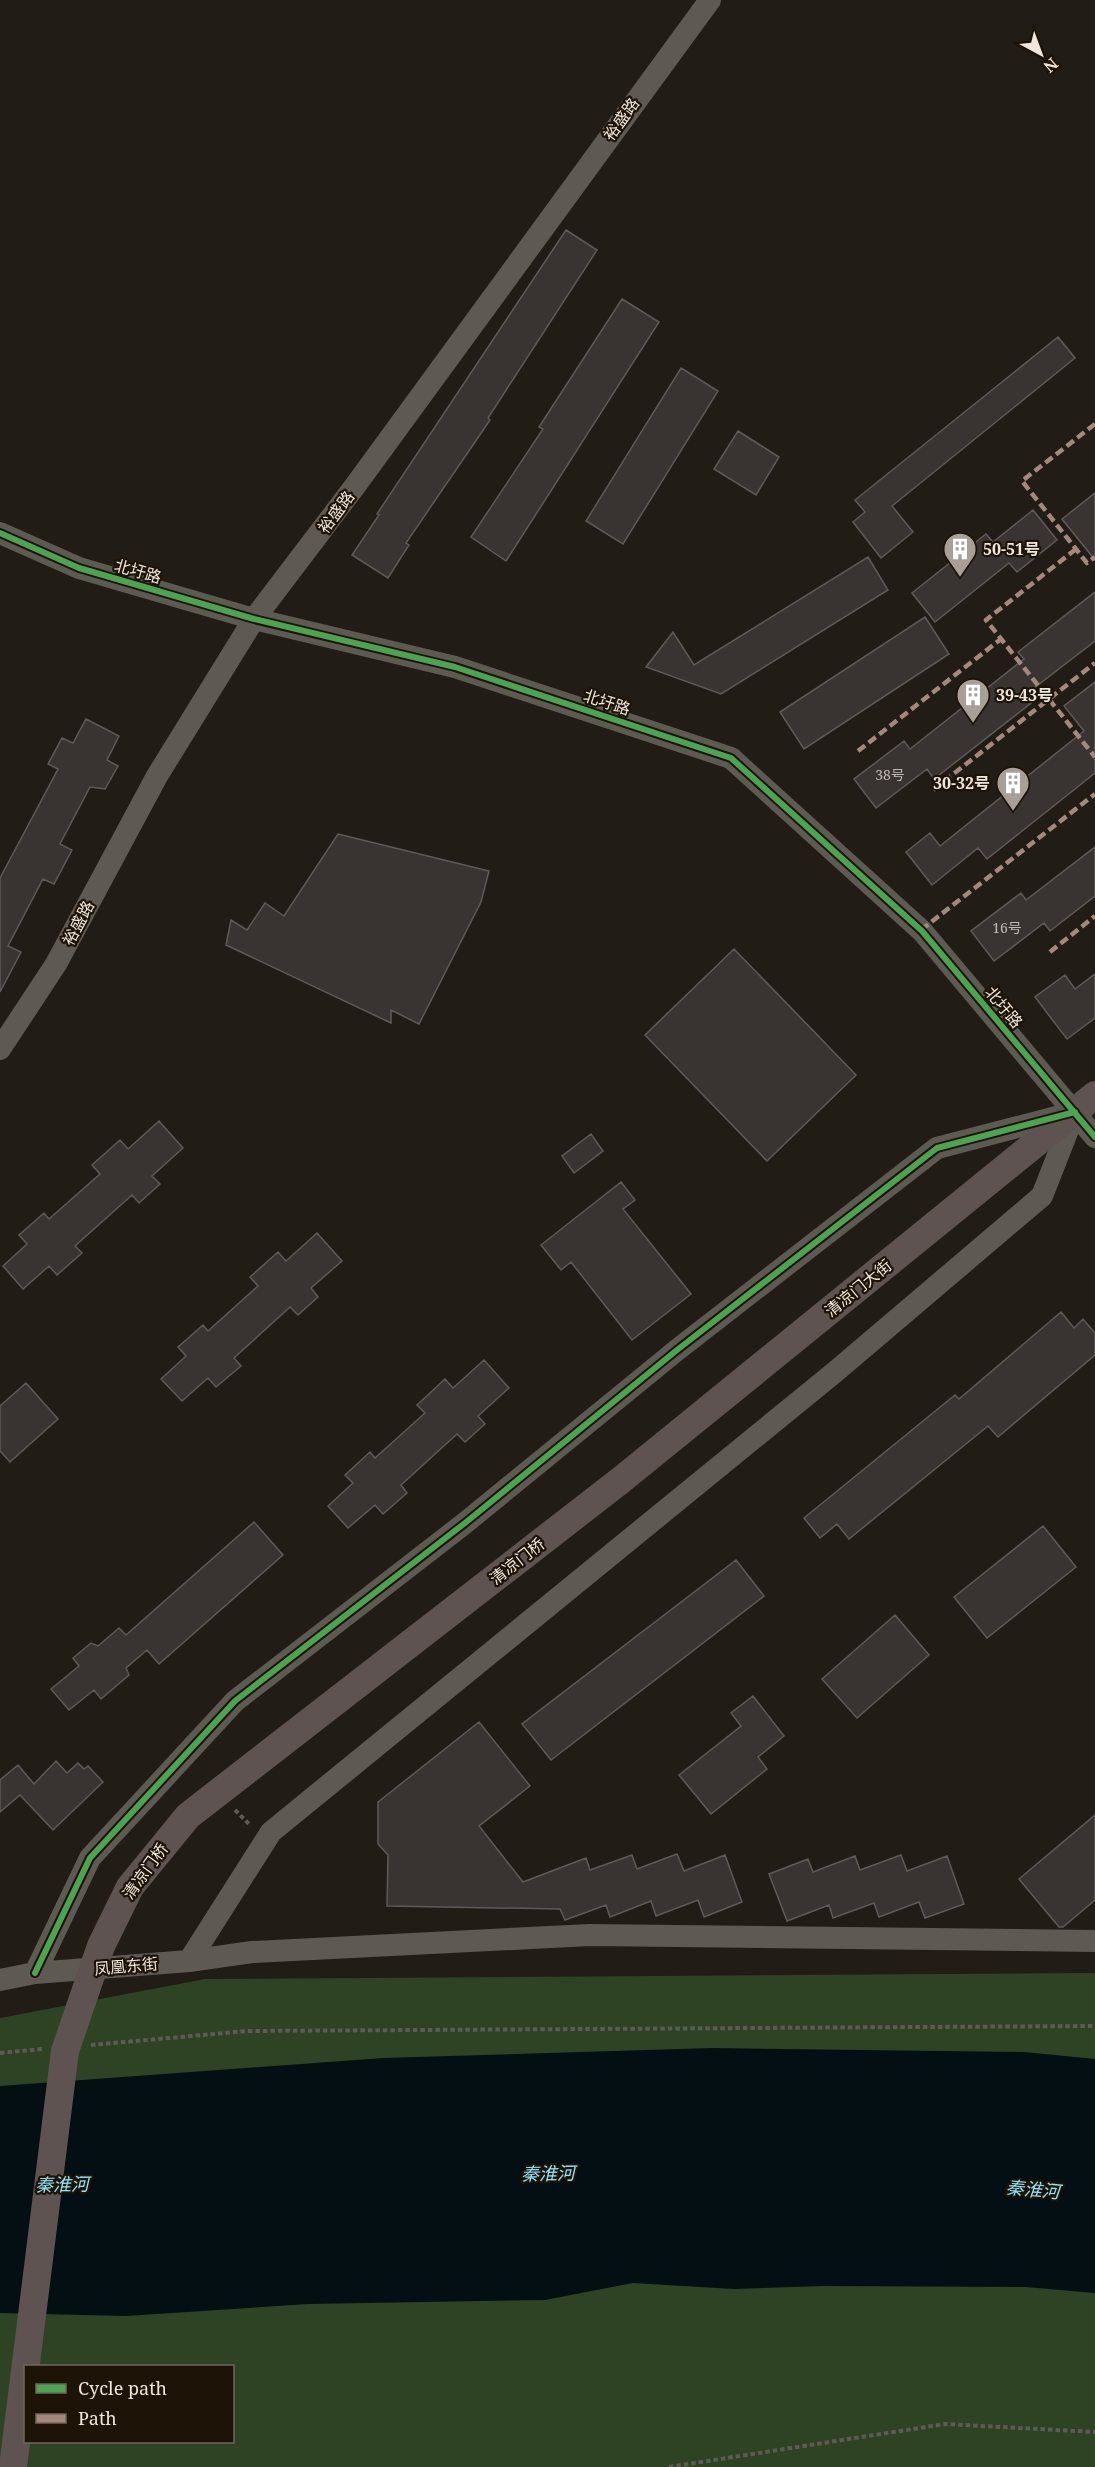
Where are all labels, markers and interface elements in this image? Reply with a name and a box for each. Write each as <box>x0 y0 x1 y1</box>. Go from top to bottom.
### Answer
north arrow <box>1011 24 1071 84</box>
text: N <box>1039 53 1063 78</box>
street label: 裕盛路 <box>598 93 644 145</box>
street label: 裕盛路 <box>313 486 359 538</box>
building icon: 50-51号 <box>942 531 978 578</box>
place label: 50-51号 <box>983 538 1040 560</box>
street label: 北圩路 <box>112 554 164 588</box>
building icon: 39-43号 <box>955 677 991 724</box>
street label: 北圩路 <box>581 684 633 720</box>
place label: 39-43号 <box>996 684 1053 706</box>
house number: 38号 <box>875 765 905 784</box>
building icon: 30-32号 <box>995 765 1031 812</box>
place label: 30-32号 <box>933 772 990 794</box>
street label: 裕盛路 <box>57 897 99 949</box>
house number: 16号 <box>992 918 1022 937</box>
street label: 北圩路 <box>980 982 1028 1032</box>
street label: 清凉门大街 <box>820 1254 896 1322</box>
street label: 清凉门桥 <box>485 1533 549 1589</box>
street label: 清凉门桥 <box>117 1839 173 1903</box>
street label: 凤凰东街 <box>93 1952 159 1980</box>
water label: 秦淮河 <box>521 2160 578 2185</box>
water label: 秦淮河 <box>35 2171 92 2196</box>
water label: 秦淮河 <box>1005 2175 1064 2204</box>
legend <box>24 2365 234 2443</box>
text: Cycle path <box>78 2376 167 2400</box>
text: Path <box>78 2406 117 2430</box>

